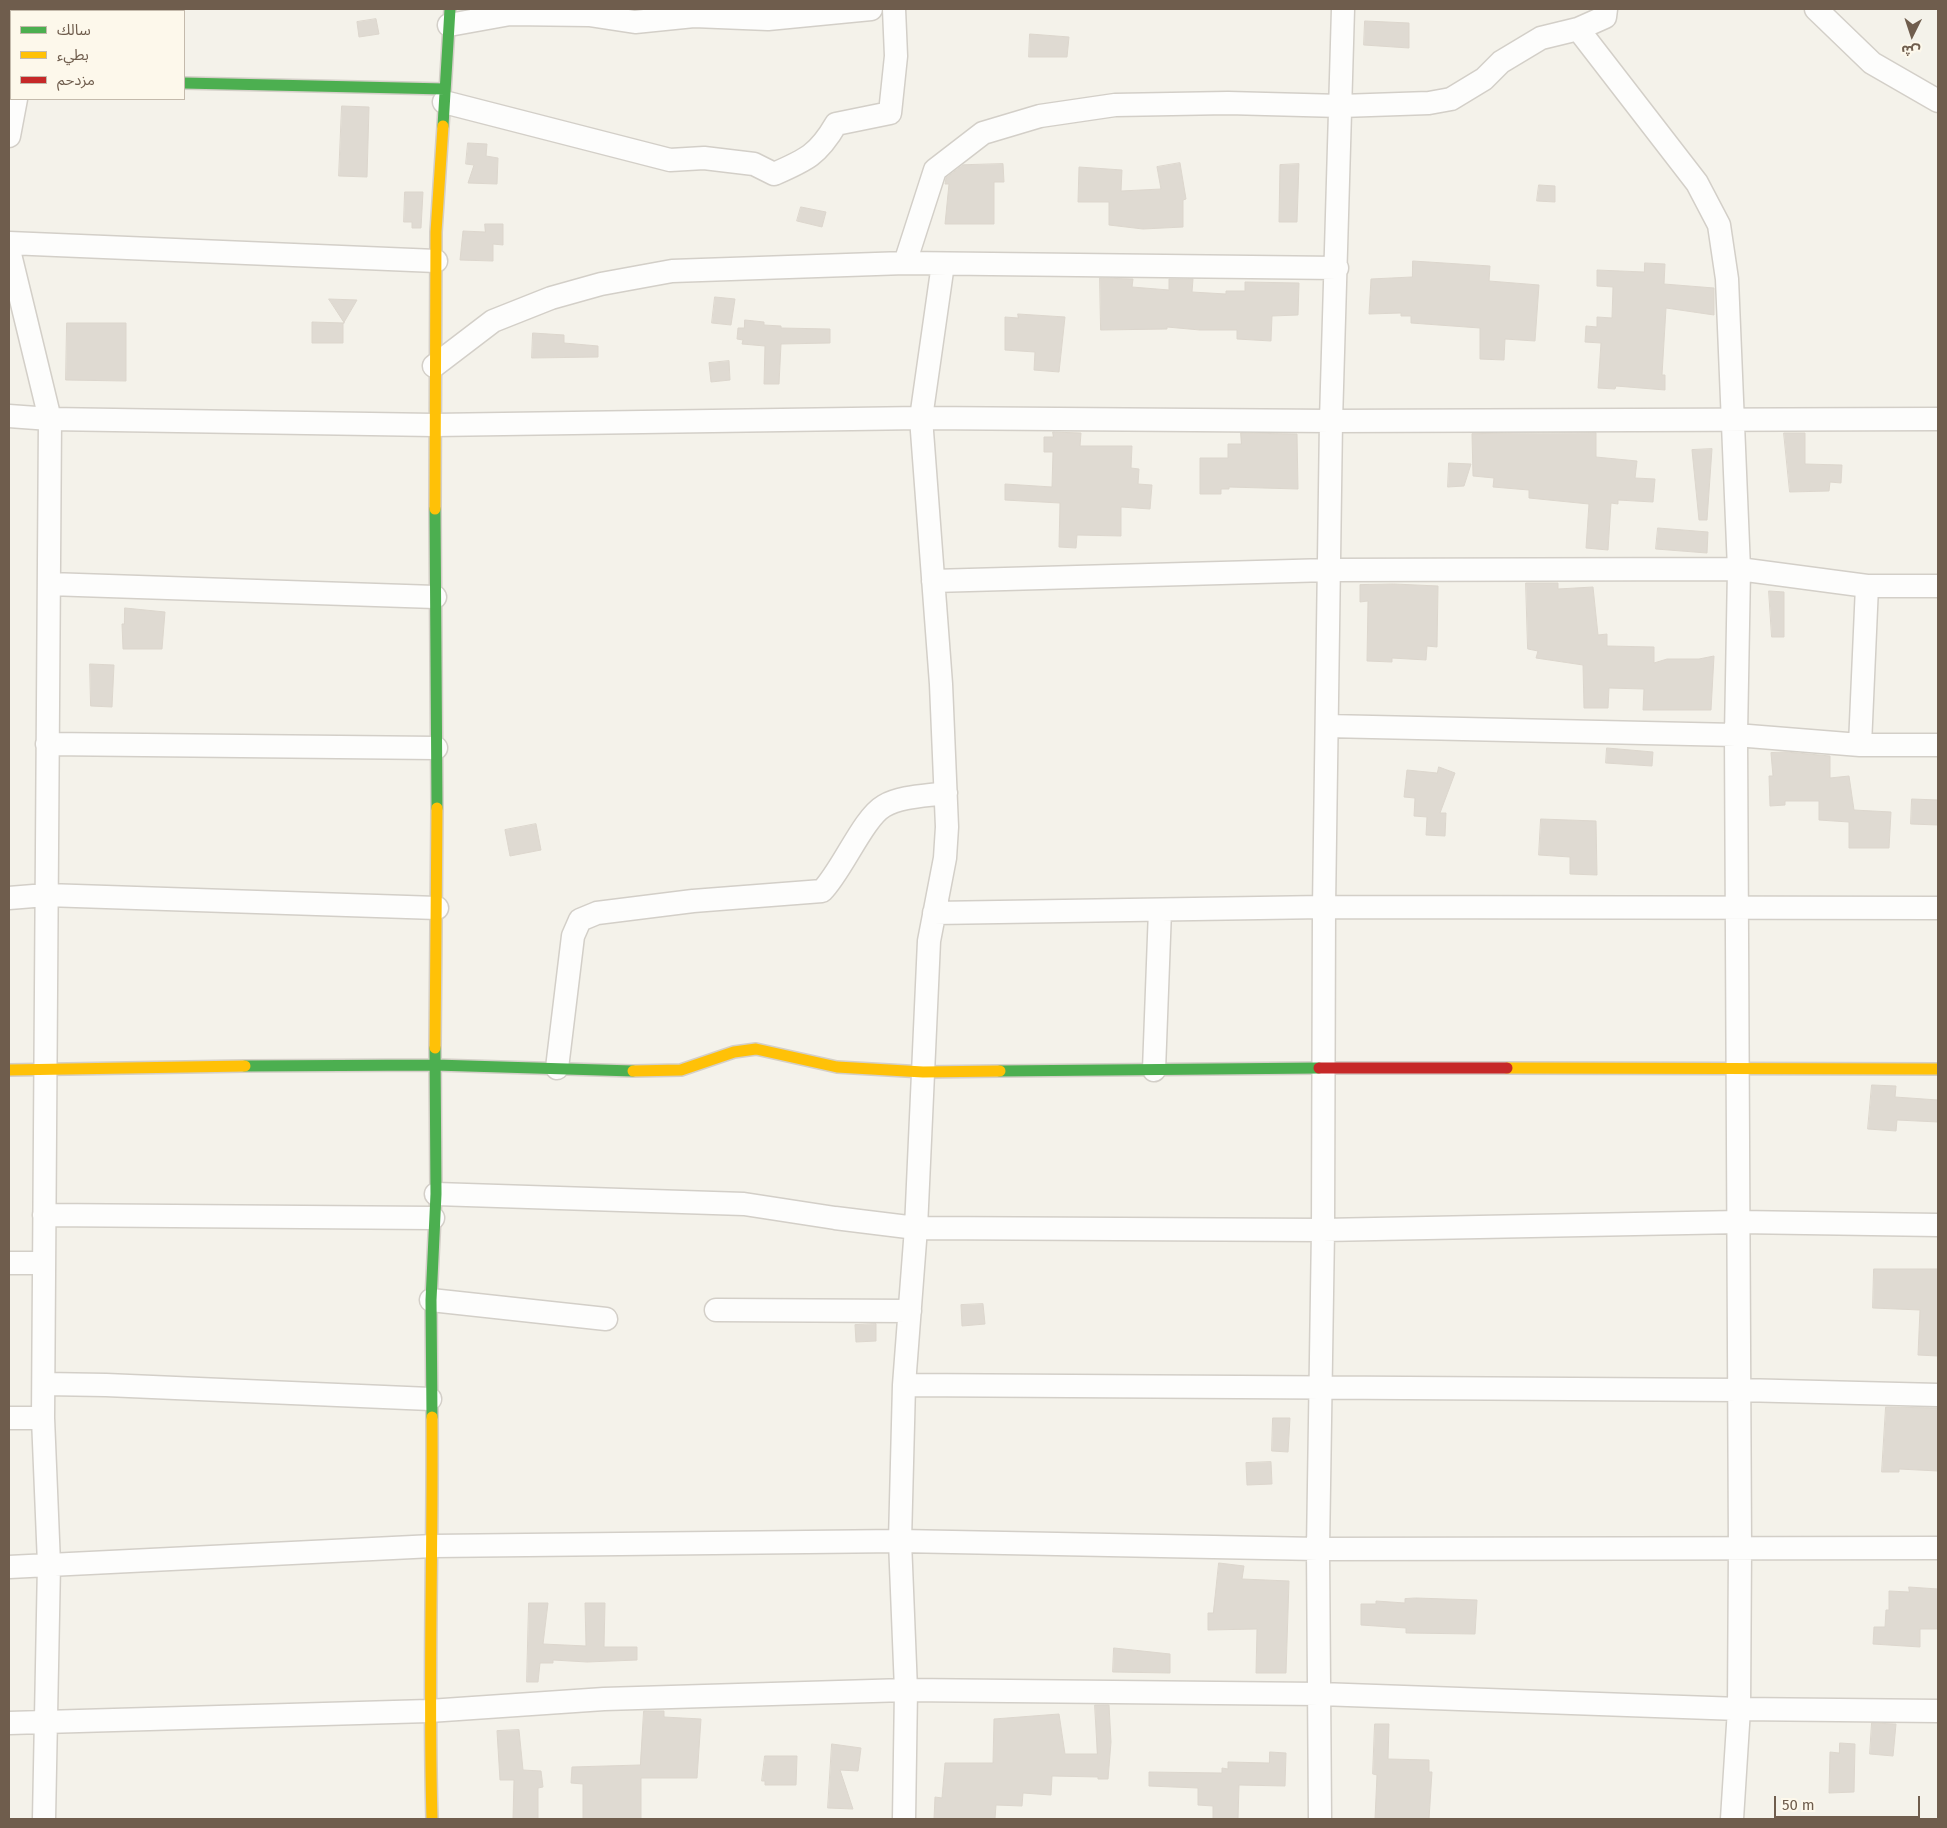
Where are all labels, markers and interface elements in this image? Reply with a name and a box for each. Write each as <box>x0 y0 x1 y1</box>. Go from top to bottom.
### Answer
legend <box>10 10 185 100</box>
north arrow <box>1887 10 1937 60</box>
text: سالك <box>57 21 91 39</box>
text: ش <box>1901 41 1921 60</box>
text: بطيء <box>57 46 89 64</box>
text: مزدحم <box>57 71 95 89</box>
scale bar <box>1777 1786 1923 1818</box>
text: 50 m <box>1782 1796 1815 1814</box>

